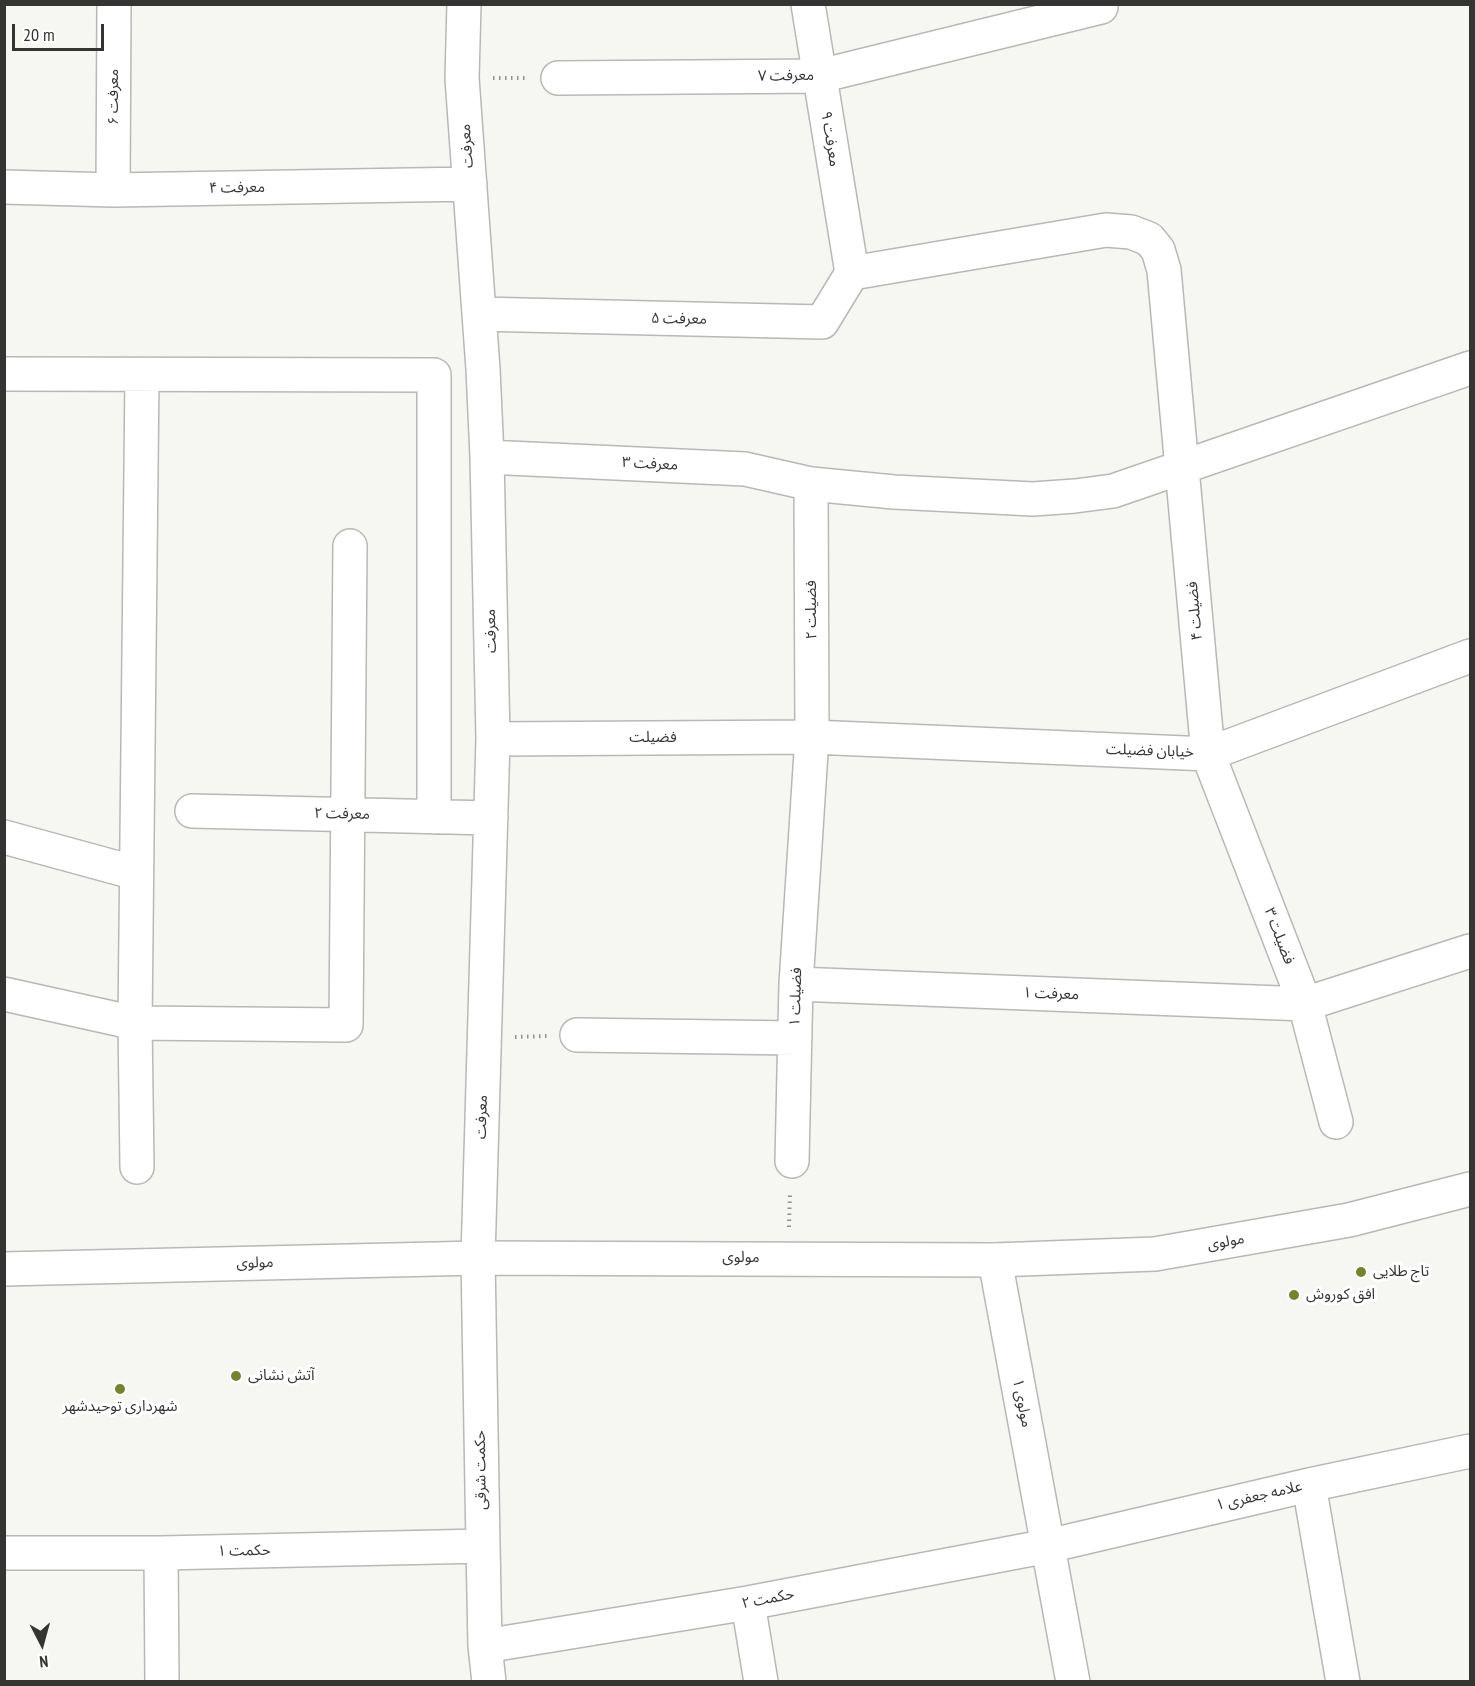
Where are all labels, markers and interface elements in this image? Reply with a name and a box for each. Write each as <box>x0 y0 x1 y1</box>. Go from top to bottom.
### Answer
scale bar <box>15 12 106 50</box>
text: 20 m <box>23 23 55 46</box>
street label: معرفت ۷ <box>758 67 814 85</box>
street label: معرفت ۶ <box>105 69 123 125</box>
street label: معرفت ۹ <box>817 110 843 168</box>
street label: معرفت <box>456 123 478 169</box>
street label: معرفت ۴ <box>209 179 265 197</box>
street label: معرفت ۵ <box>651 310 707 328</box>
street label: معرفت ۳ <box>622 454 678 474</box>
street label: فضیلت ۲ <box>803 580 821 640</box>
street label: فضیلت ۴ <box>1183 581 1207 641</box>
street label: معرفت <box>482 609 500 653</box>
street label: فضیلت <box>629 729 677 747</box>
street label: خیابان فضیلت <box>1106 740 1194 762</box>
street label: معرفت ۲ <box>314 805 370 823</box>
street label: فضیلت ۳ <box>1260 905 1298 967</box>
street label: فضیلت ۱ <box>786 967 806 1027</box>
street label: معرفت ۱ <box>1023 984 1079 1004</box>
street label: معرفت <box>472 1095 492 1139</box>
street label: مولوی <box>1206 1230 1246 1254</box>
street label: مولوی <box>722 1249 760 1267</box>
street label: مولوی <box>236 1254 274 1272</box>
place label: تاج طلایی <box>1373 1263 1429 1281</box>
marker: تاج طلایی <box>1354 1265 1368 1279</box>
place label: افق کوروش <box>1306 1286 1375 1304</box>
marker: افق کوروش <box>1287 1288 1301 1302</box>
place label: آتش نشانی <box>248 1367 314 1385</box>
marker: آتش نشانی <box>229 1369 243 1383</box>
street label: مولوی ۱ <box>1008 1377 1036 1429</box>
marker: شهرداری توحیدشهر <box>113 1382 127 1396</box>
place label: شهرداری توحیدشهر <box>63 1398 177 1416</box>
street label: حکمت شرقی <box>471 1430 491 1510</box>
street label: علامه جعفری ۱ <box>1214 1477 1304 1515</box>
street label: حکمت ۱ <box>217 1542 271 1560</box>
street label: حکمت ۲ <box>740 1585 796 1613</box>
north arrow <box>12 1614 72 1674</box>
text: N <box>39 1652 49 1672</box>

